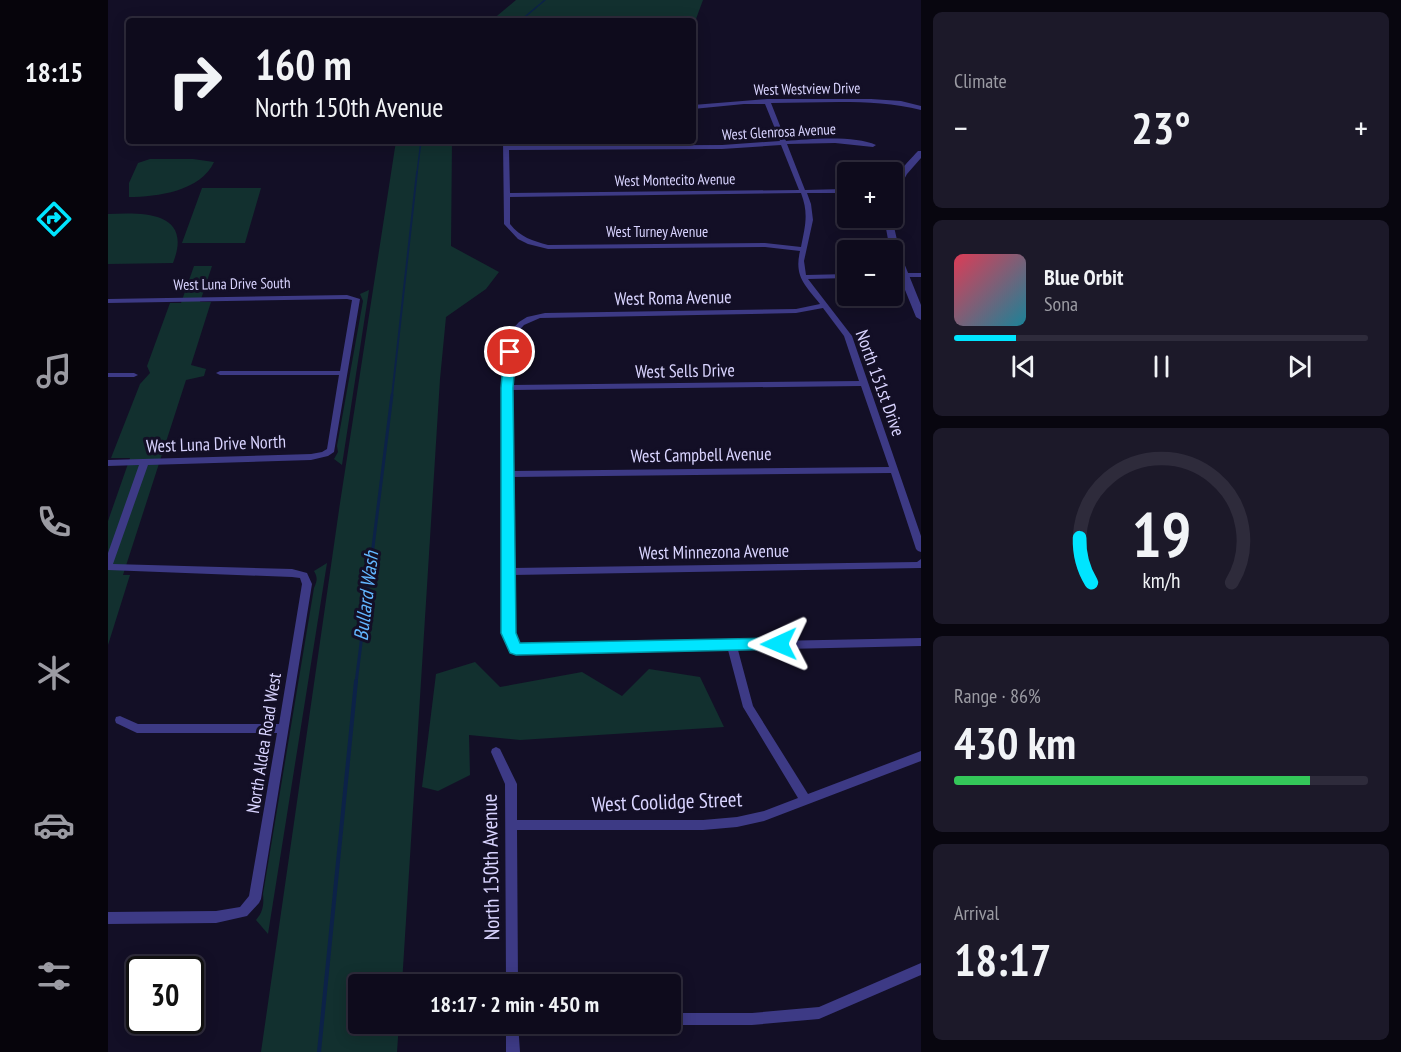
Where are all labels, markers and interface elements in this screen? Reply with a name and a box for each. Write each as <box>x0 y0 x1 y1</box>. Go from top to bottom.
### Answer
text: 160 m <box>255 37 352 92</box>
icon: right <box>156 42 234 120</box>
text: 18:15 <box>25 55 83 89</box>
text: Climate <box>954 68 1007 94</box>
street label: West Westview Drive <box>753 78 861 99</box>
text: North 150th Avenue <box>255 90 443 124</box>
text: 23° <box>1131 98 1191 156</box>
text: − <box>954 106 968 149</box>
text: + <box>1354 106 1368 149</box>
street label: West Glenrosa Avenue <box>721 119 836 144</box>
map controls <box>837 162 903 306</box>
button: + <box>837 162 903 228</box>
street label: West Montecito Avenue <box>615 169 735 190</box>
icon: directions <box>33 198 75 240</box>
street label: West Turney Avenue <box>606 222 708 241</box>
button: − <box>837 240 903 306</box>
text: Blue Orbit <box>1044 263 1123 291</box>
street label: West Luna Drive South <box>173 273 291 294</box>
street label: West Roma Avenue <box>614 285 732 310</box>
text: Sona <box>1044 291 1078 317</box>
pin <box>484 326 535 377</box>
street label: North 151st Drive <box>851 327 910 439</box>
icon: arrive <box>493 335 526 368</box>
icon: music <box>33 350 75 392</box>
icon: previous <box>1007 350 1040 383</box>
icon: pause <box>1145 350 1178 383</box>
icon: next <box>1283 350 1316 383</box>
street label: West Sells Drive <box>635 358 735 383</box>
street label: West Luna Drive North <box>146 430 286 457</box>
street label: West Campbell Avenue <box>630 442 772 467</box>
text: 19 <box>1131 493 1191 574</box>
icon: phone <box>33 501 75 543</box>
street label: West Minnezona Avenue <box>639 539 789 564</box>
water label: Bullard Wash <box>348 549 385 642</box>
text: km/h <box>1142 566 1180 594</box>
position arrow <box>747 612 811 676</box>
icon: climate <box>33 652 75 694</box>
street label: North Aldea Road West <box>241 671 286 815</box>
text: Range · 86% <box>954 683 1041 709</box>
text: 430 km <box>954 713 1076 771</box>
street label: West Coolidge Street <box>591 785 743 818</box>
street label: North 150th Avenue <box>476 794 505 940</box>
icon: car <box>33 804 75 846</box>
text: Arrival <box>954 900 999 926</box>
text: 18:17 <box>954 930 1051 988</box>
icon: filters <box>33 955 75 997</box>
speed limit sign: 30 <box>126 956 204 1034</box>
text: 18:17 · 2 min · 450 m <box>430 990 599 1018</box>

